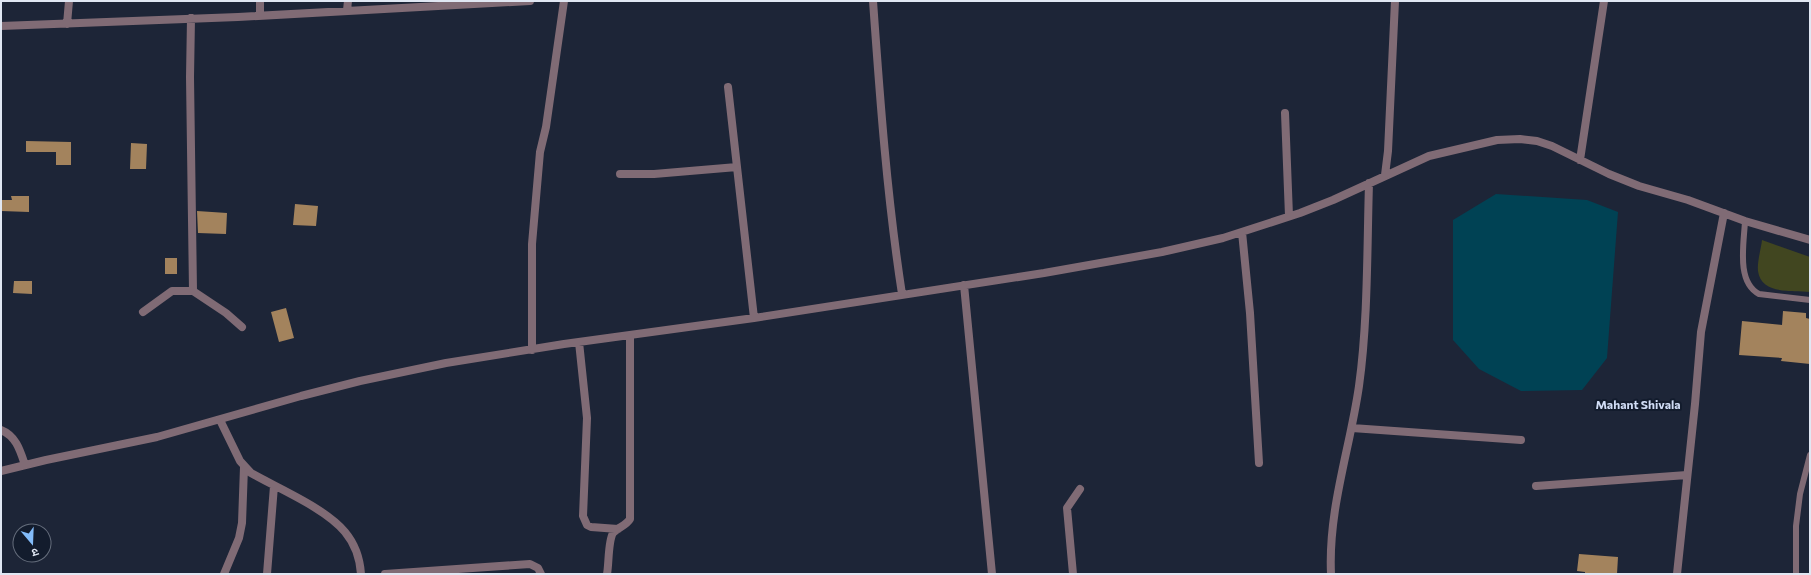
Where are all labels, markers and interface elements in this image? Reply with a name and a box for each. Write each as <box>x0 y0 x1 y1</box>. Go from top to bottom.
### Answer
district label: Mahant Shivala <box>1595 397 1681 411</box>
north arrow <box>12 523 52 563</box>
text: उ <box>30 546 41 560</box>

